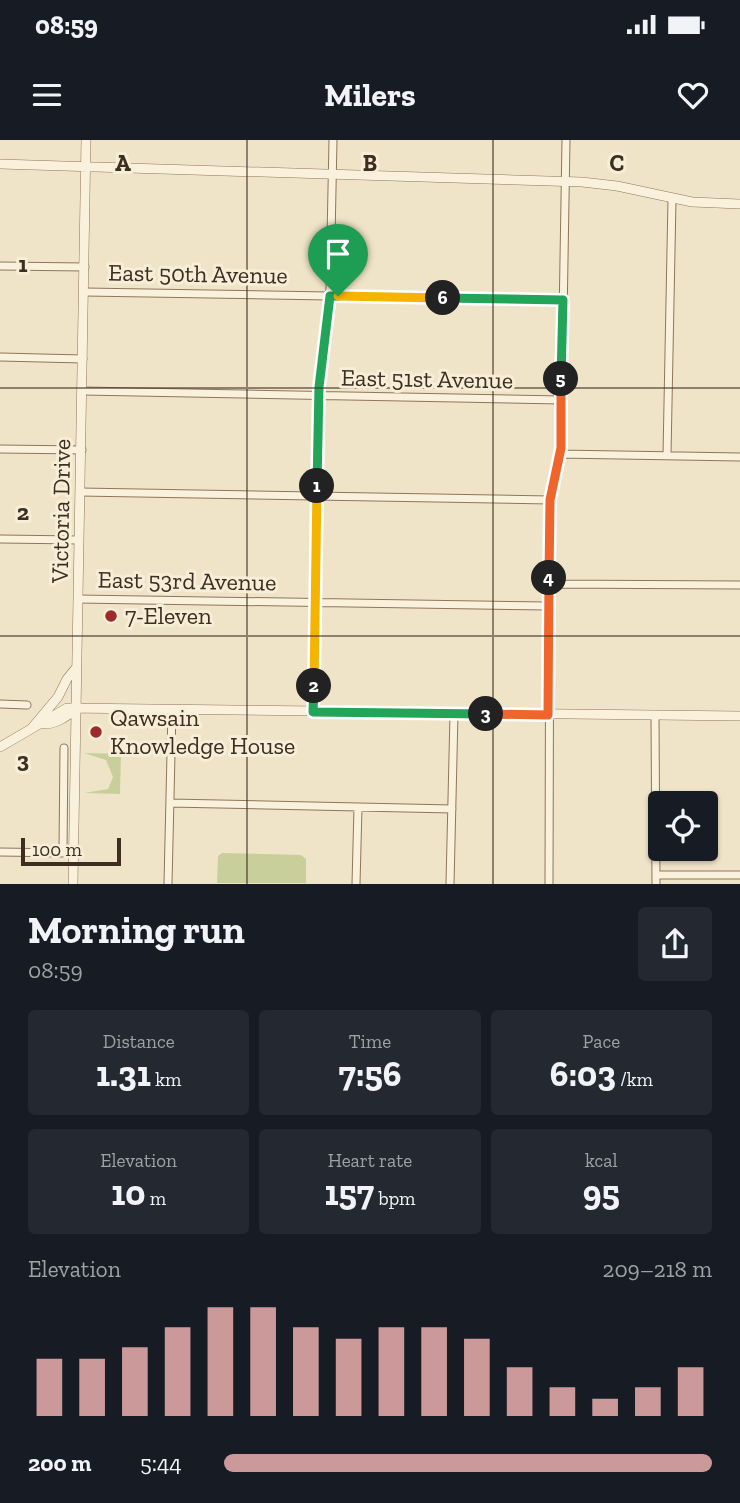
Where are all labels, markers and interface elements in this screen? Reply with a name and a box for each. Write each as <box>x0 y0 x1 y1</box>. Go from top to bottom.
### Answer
text: 08:59 <box>35 9 98 41</box>
icon: menu <box>28 76 66 114</box>
text: Milers <box>324 76 416 114</box>
icon: heart <box>674 76 712 114</box>
text: A <box>115 149 131 177</box>
text: B <box>363 149 377 177</box>
text: C <box>610 149 624 177</box>
pin <box>308 224 368 296</box>
icon: arrive <box>319 235 357 273</box>
text: 1 <box>18 250 28 278</box>
street label: East 50th Avenue <box>108 257 288 290</box>
pin: 6 <box>426 280 460 316</box>
text: 6 <box>437 286 448 309</box>
street label: East 51st Avenue <box>341 362 513 395</box>
pin: 5 <box>544 362 578 396</box>
text: 5 <box>556 367 565 390</box>
street label: Victoria Drive <box>45 439 76 584</box>
pin: 1 <box>300 468 334 504</box>
text: 1 <box>313 474 320 497</box>
text: 2 <box>17 498 29 526</box>
pin: 4 <box>532 560 566 596</box>
street label: East 53rd Avenue <box>97 564 277 597</box>
text: 4 <box>543 566 554 589</box>
place label: 7-Eleven <box>125 601 212 630</box>
marker: 7-Eleven <box>103 608 119 624</box>
pin: 2 <box>296 668 332 704</box>
text: 2 <box>308 674 319 697</box>
pin: 3 <box>468 696 504 732</box>
text: 3 <box>480 702 491 725</box>
place label: Qawsain Knowledge House <box>110 703 295 760</box>
marker: Qawsain Knowledge House <box>88 724 104 740</box>
text: 3 <box>17 746 29 774</box>
map controls <box>648 791 718 861</box>
button: locate <box>648 791 718 861</box>
scale bar <box>21 834 121 866</box>
text: 100 m <box>32 838 82 861</box>
text: Morning run <box>28 907 245 953</box>
button: share <box>638 907 712 981</box>
text: 08:59 <box>28 956 83 984</box>
text: Distance <box>103 1030 175 1053</box>
text: Time <box>349 1030 391 1053</box>
text: Pace <box>582 1030 620 1053</box>
text: 1.31 <box>96 1053 151 1095</box>
text: 7:56 <box>338 1053 402 1095</box>
text: 6:03 <box>550 1053 616 1095</box>
text: km <box>151 1068 181 1091</box>
text: /km <box>616 1068 653 1091</box>
text: Elevation <box>100 1149 177 1172</box>
text: Heart rate <box>328 1149 412 1172</box>
text: kcal <box>585 1149 618 1172</box>
text: 10 <box>111 1172 145 1214</box>
text: 157 <box>324 1172 374 1214</box>
text: 95 <box>583 1172 620 1214</box>
text: m <box>145 1187 166 1210</box>
text: bpm <box>374 1187 416 1210</box>
text: Elevation <box>28 1255 121 1283</box>
text: 209–218 m <box>603 1255 712 1283</box>
text: 200 m <box>28 1449 91 1477</box>
text: 5:44 <box>140 1449 182 1477</box>

